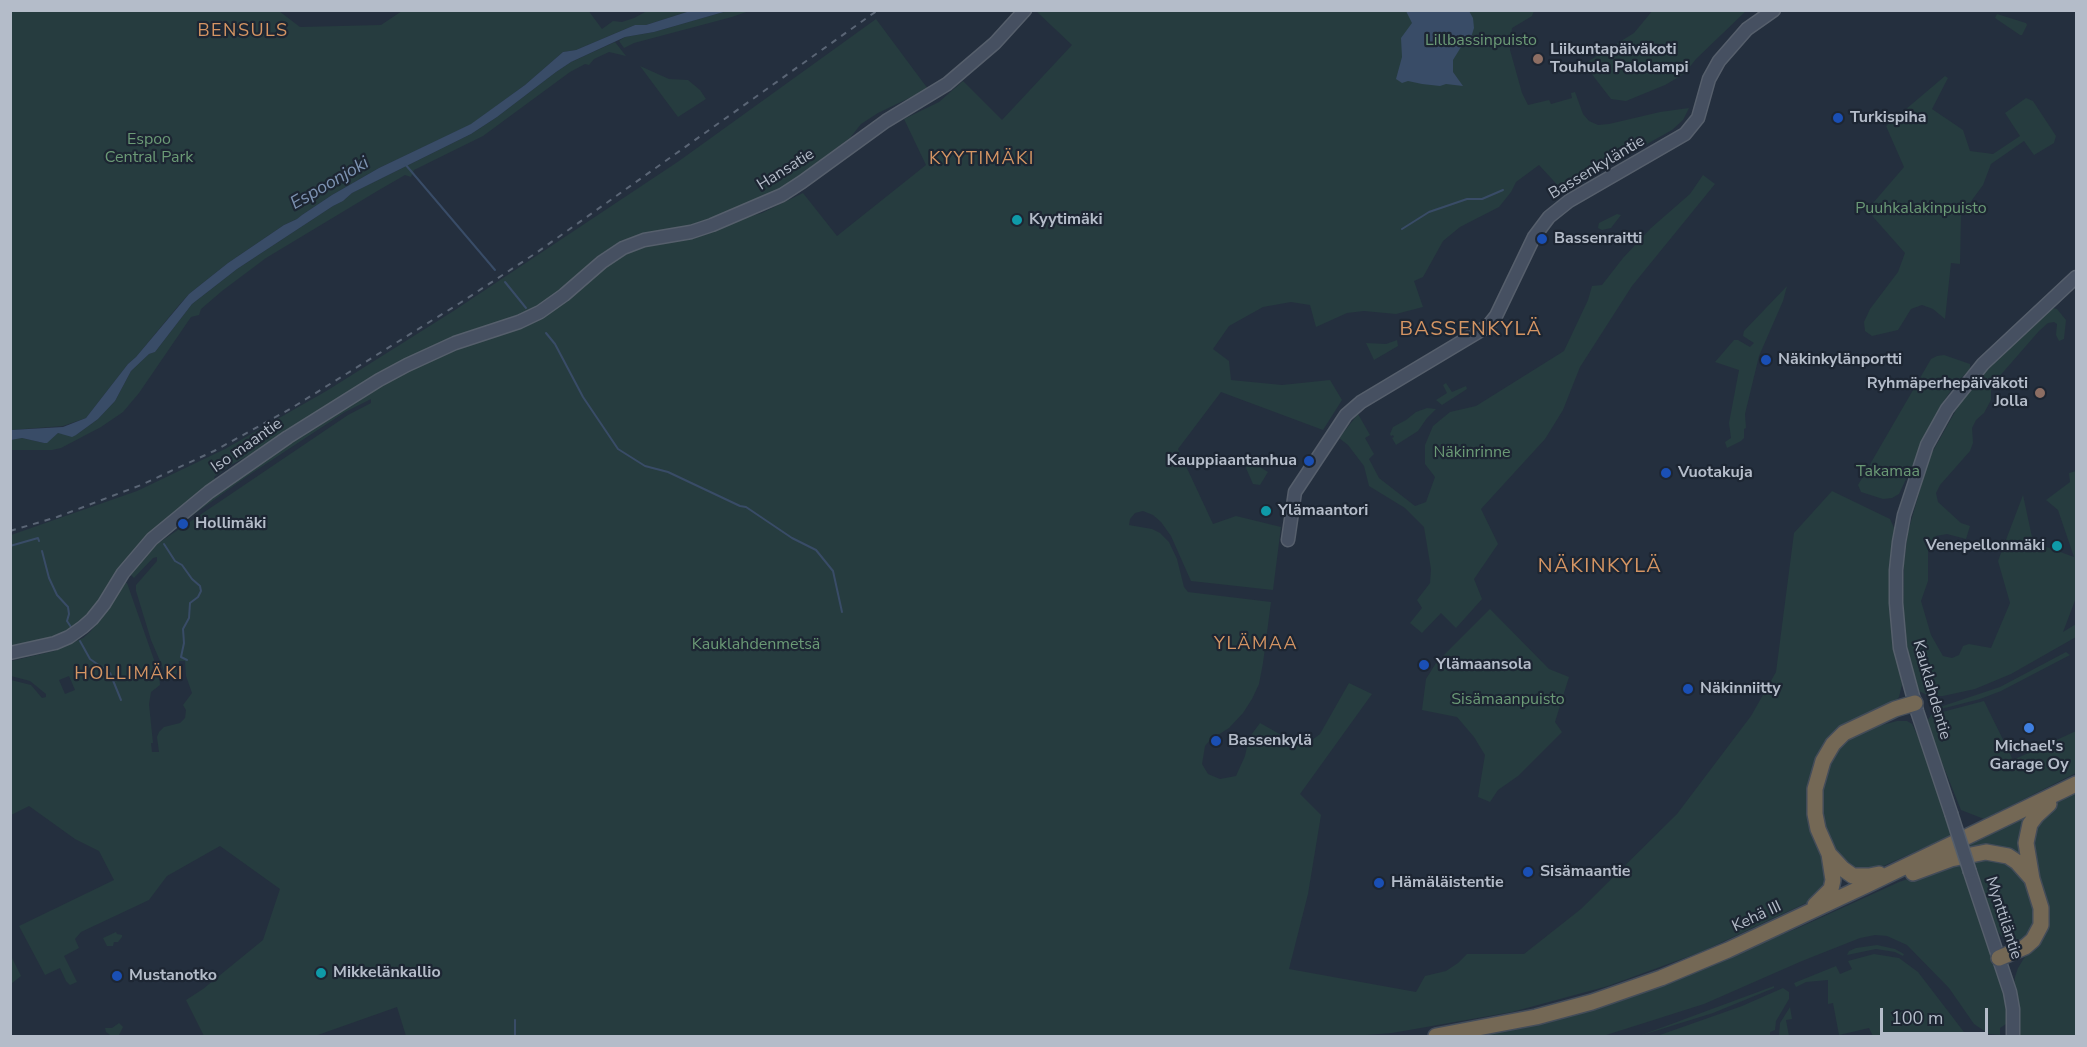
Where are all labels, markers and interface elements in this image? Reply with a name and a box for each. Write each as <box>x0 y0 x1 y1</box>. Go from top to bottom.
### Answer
district label: BENSULS <box>197 21 289 43</box>
park label: Lillbassinpuisto <box>1425 31 1537 51</box>
place label: Liikuntapäiväkoti Touhula Palolampi <box>1550 40 1689 78</box>
marker: Liikuntapäiväkoti Touhula Palolampi <box>1531 52 1545 66</box>
place label: Turkispiha <box>1850 108 1927 128</box>
marker: Turkispiha <box>1831 111 1845 125</box>
park label: Espoo Central Park <box>105 130 193 168</box>
street label: Bassenkyläntie <box>1546 132 1648 204</box>
street label: Hansatie <box>754 145 818 195</box>
district label: KYYTIMÄKI <box>929 149 1035 171</box>
water label: Espoonjoki <box>287 153 373 215</box>
park label: Puuhkalakinpuisto <box>1855 199 1987 219</box>
place label: Kyytimäki <box>1029 210 1103 230</box>
marker: Kyytimäki <box>1010 213 1024 227</box>
place label: Bassenraitti <box>1554 229 1642 249</box>
marker: Bassenraitti <box>1535 232 1549 246</box>
district label: BASSENKYLÄ <box>1399 318 1543 342</box>
place label: Näkinkylänportti <box>1778 350 1902 370</box>
marker: Näkinkylänportti <box>1759 353 1773 367</box>
place label: Ryhmäperhepäiväkoti Jolla <box>1867 374 2028 412</box>
marker: Ryhmäperhepäiväkoti Jolla <box>2033 386 2047 400</box>
street label: Iso maantie <box>208 415 286 477</box>
park label: Näkinrinne <box>1433 443 1511 463</box>
place label: Kauppiaantanhua <box>1167 451 1297 471</box>
marker: Kauppiaantanhua <box>1302 454 1316 468</box>
park label: Takamaa <box>1856 462 1920 482</box>
place label: Vuotakuja <box>1678 463 1753 483</box>
marker: Vuotakuja <box>1659 466 1673 480</box>
place label: Ylämaantori <box>1278 501 1368 521</box>
marker: Ylämaantori <box>1259 504 1273 518</box>
place label: Hollimäki <box>195 514 266 534</box>
marker: Hollimäki <box>176 517 190 531</box>
place label: Venepellonmäki <box>1925 536 2045 556</box>
marker: Venepellonmäki <box>2050 539 2064 553</box>
district label: NÄKINKYLÄ <box>1538 555 1662 579</box>
district label: YLÄMAA <box>1214 634 1298 656</box>
park label: Kauklahdenmetsä <box>692 635 820 655</box>
street label: Kauklahdentie <box>1908 638 1954 742</box>
place label: Ylämaansola <box>1436 655 1532 675</box>
marker: Ylämaansola <box>1417 658 1431 672</box>
district label: HOLLIMÄKI <box>74 664 184 686</box>
place label: Näkinniitty <box>1700 679 1781 699</box>
marker: Näkinniitty <box>1681 682 1695 696</box>
park label: Sisämaanpuisto <box>1451 690 1565 710</box>
marker: Michael's Garage Oy <box>2022 721 2036 735</box>
place label: Bassenkylä <box>1228 731 1312 751</box>
marker: Bassenkylä <box>1209 734 1223 748</box>
place label: Michael's Garage Oy <box>1989 737 2069 775</box>
place label: Sisämaantie <box>1540 862 1631 882</box>
marker: Sisämaantie <box>1521 865 1535 879</box>
place label: Hämäläistentie <box>1391 873 1504 893</box>
street label: Mynttiläntie <box>1981 874 2025 962</box>
marker: Hämäläistentie <box>1372 876 1386 890</box>
street label: Kehä III <box>1729 897 1785 937</box>
place label: Mikkelänkallio <box>333 963 441 983</box>
place label: Mustanotko <box>129 966 217 986</box>
marker: Mikkelänkallio <box>314 966 328 980</box>
marker: Mustanotko <box>110 969 124 983</box>
scale bar <box>1883 996 1991 1034</box>
text: 100 m <box>1891 1006 1943 1030</box>

